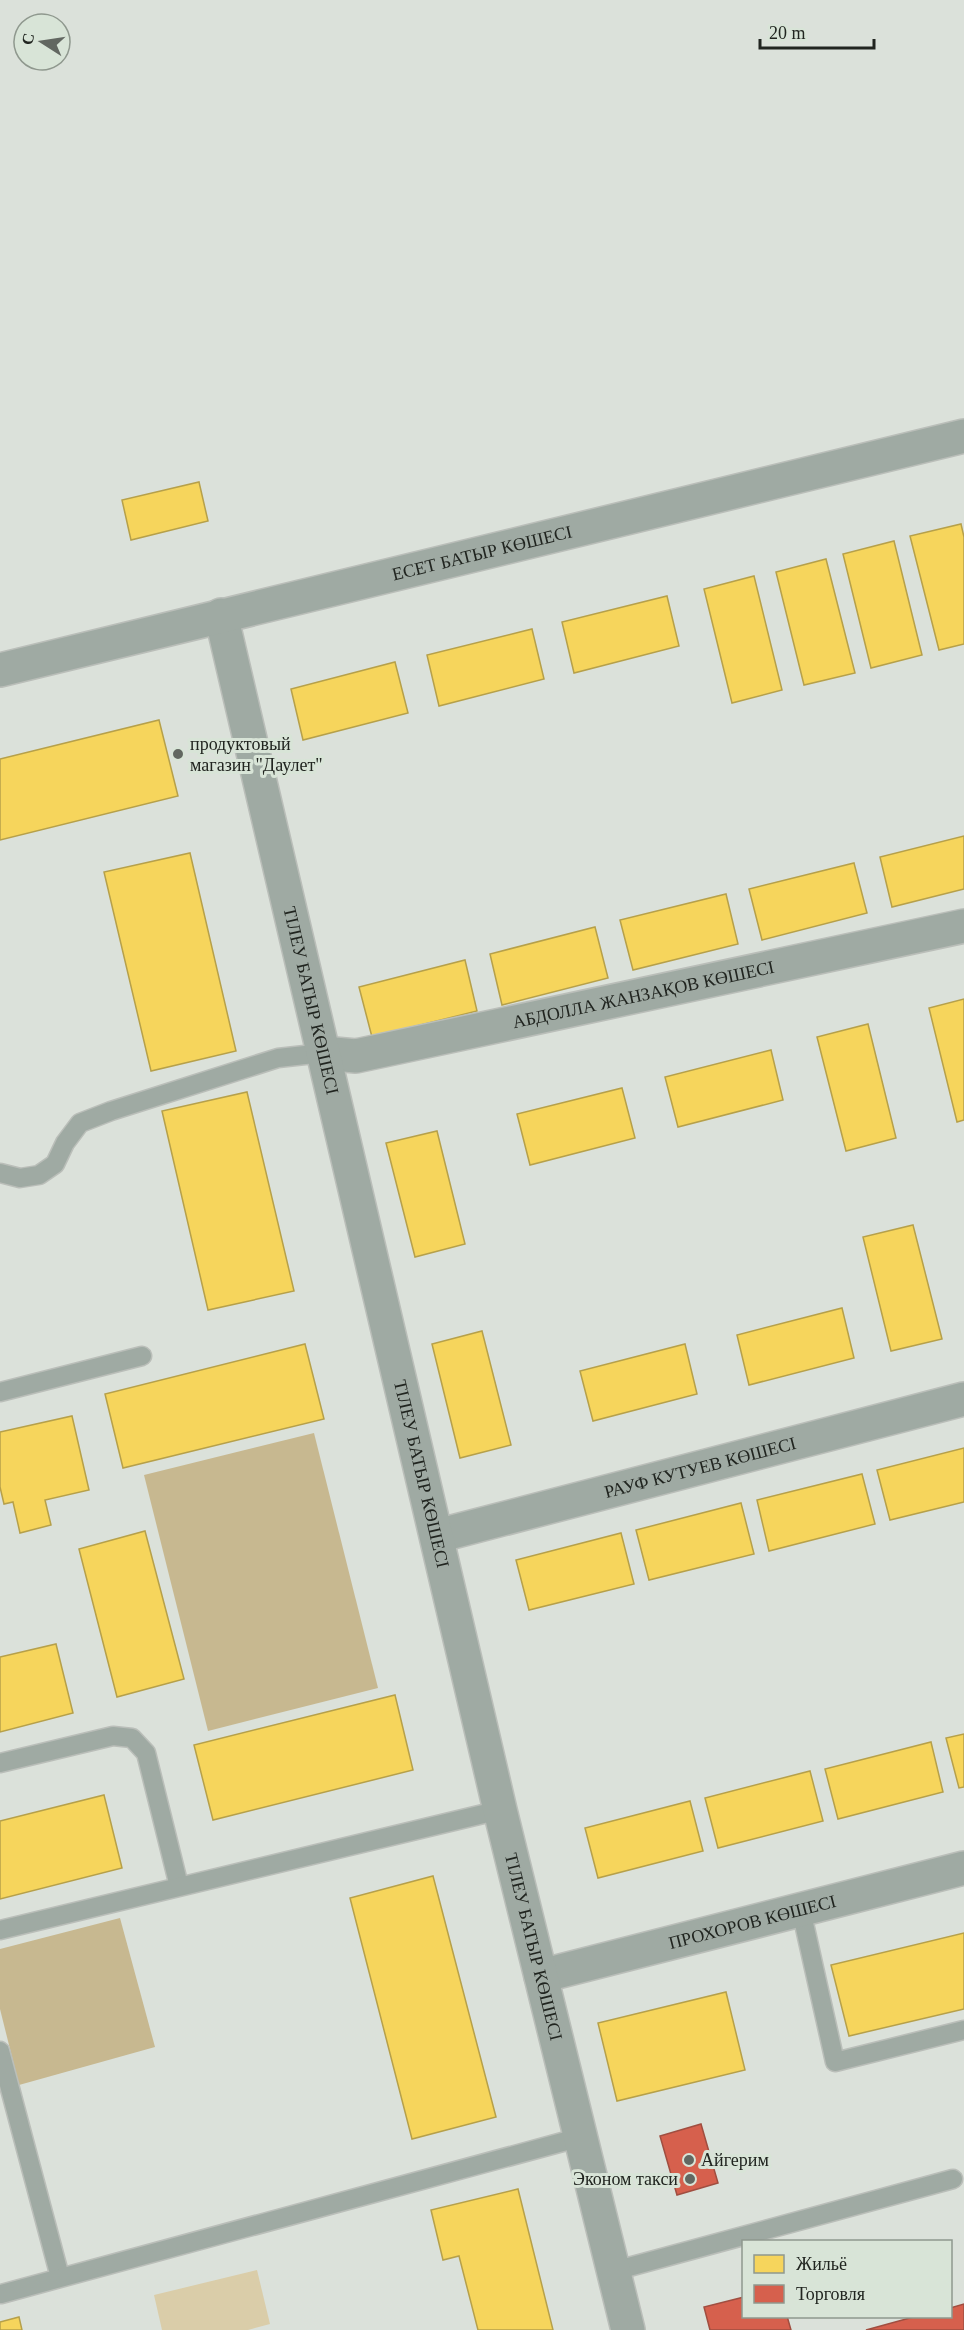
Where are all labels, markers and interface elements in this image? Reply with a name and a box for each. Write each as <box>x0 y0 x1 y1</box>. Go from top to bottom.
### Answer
north arrow <box>12 12 72 72</box>
scale bar <box>760 12 874 50</box>
text: 20 m <box>769 23 806 43</box>
text: С <box>18 32 37 46</box>
street label: ЕСЕТ БАТЫР КӨШЕСІ <box>390 522 574 584</box>
place label: продуктовый магазин "Даулет" <box>190 734 323 775</box>
marker: продуктовый магазин "Даулет" <box>171 747 185 761</box>
street label: ТІЛЕУ БАТЫР КӨШЕСІ <box>279 905 343 1097</box>
street label: АБДОЛЛА ЖАНЗАҚОВ КӨШЕСІ <box>511 957 776 1032</box>
street label: ТІЛЕУ БАТЫР КӨШЕСІ <box>390 1378 453 1570</box>
street label: РАУФ КУТУЕВ КӨШЕСІ <box>602 1433 798 1502</box>
street label: ТІЛЕУ БАТЫР КӨШЕСІ <box>501 1851 566 2043</box>
street label: ПРОХОРОВ КӨШЕСІ <box>666 1891 838 1953</box>
place label: Айгерим <box>701 2150 769 2170</box>
marker: Айгерим <box>682 2153 696 2167</box>
place label: Эконом такси <box>573 2169 678 2189</box>
marker: Эконом такси <box>683 2172 697 2186</box>
legend <box>742 2240 952 2318</box>
text: Жильё <box>796 2254 847 2274</box>
text: Торговля <box>796 2284 865 2304</box>

